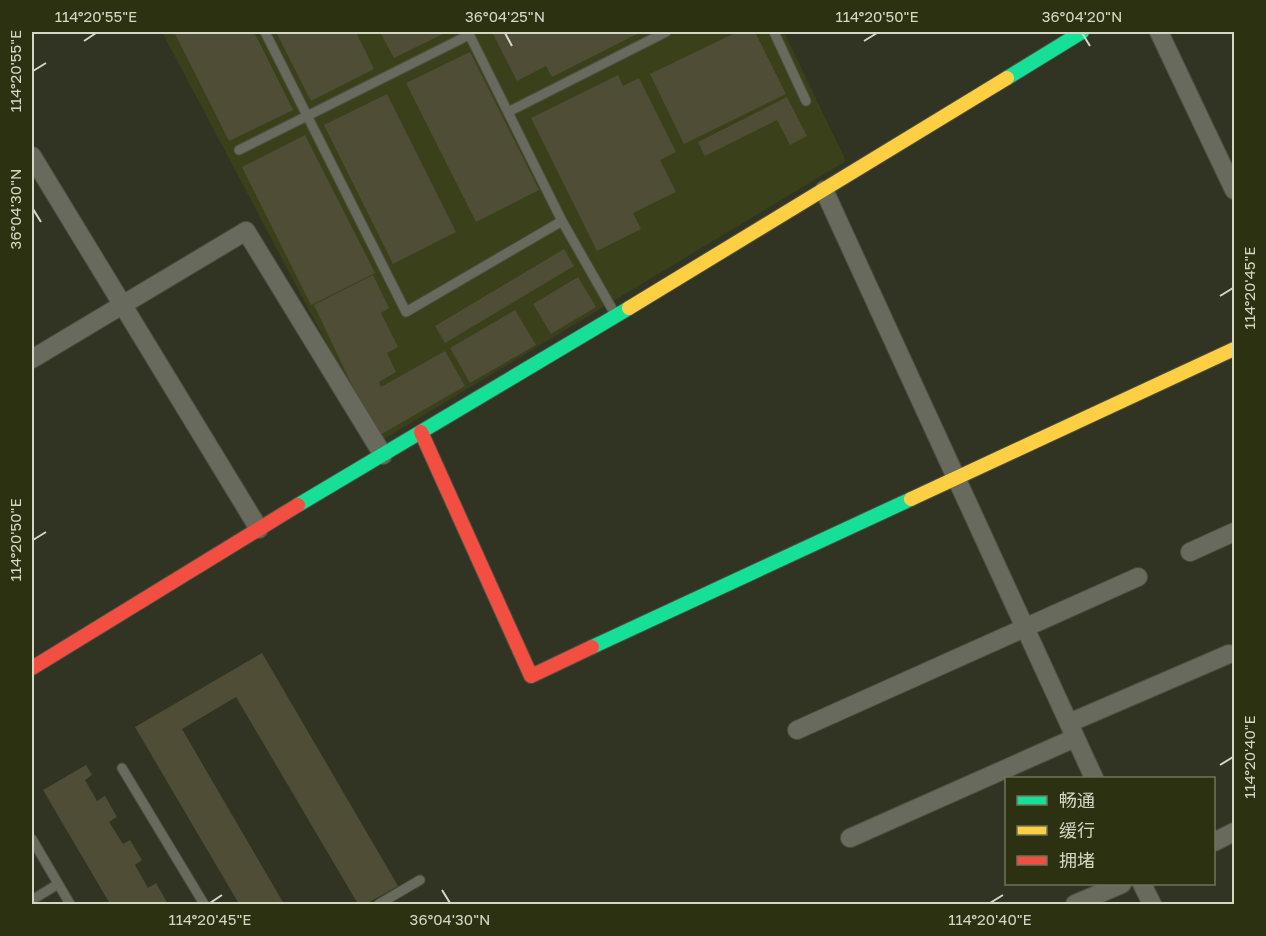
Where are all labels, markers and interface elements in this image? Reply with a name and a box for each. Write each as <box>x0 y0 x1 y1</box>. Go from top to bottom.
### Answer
text: 114°20'55"E <box>55 7 137 25</box>
text: 36°04'25"N <box>465 7 545 25</box>
text: 114°20'50"E <box>835 7 919 25</box>
text: 36°04'20"N <box>1042 7 1122 25</box>
text: 114°20'55"E <box>6 30 24 112</box>
text: 36°04'30"N <box>6 169 24 249</box>
text: 114°20'45"E <box>1240 247 1258 329</box>
text: 114°20'50"E <box>6 498 24 582</box>
text: 114°20'40"E <box>1240 715 1258 799</box>
legend <box>1005 777 1215 885</box>
text: 畅通 <box>1059 789 1095 811</box>
text: 缓行 <box>1059 819 1095 841</box>
text: 拥堵 <box>1059 849 1095 871</box>
text: 114°20'45"E <box>169 910 251 928</box>
text: 36°04'30"N <box>410 910 490 928</box>
text: 114°20'40"E <box>948 910 1032 928</box>

